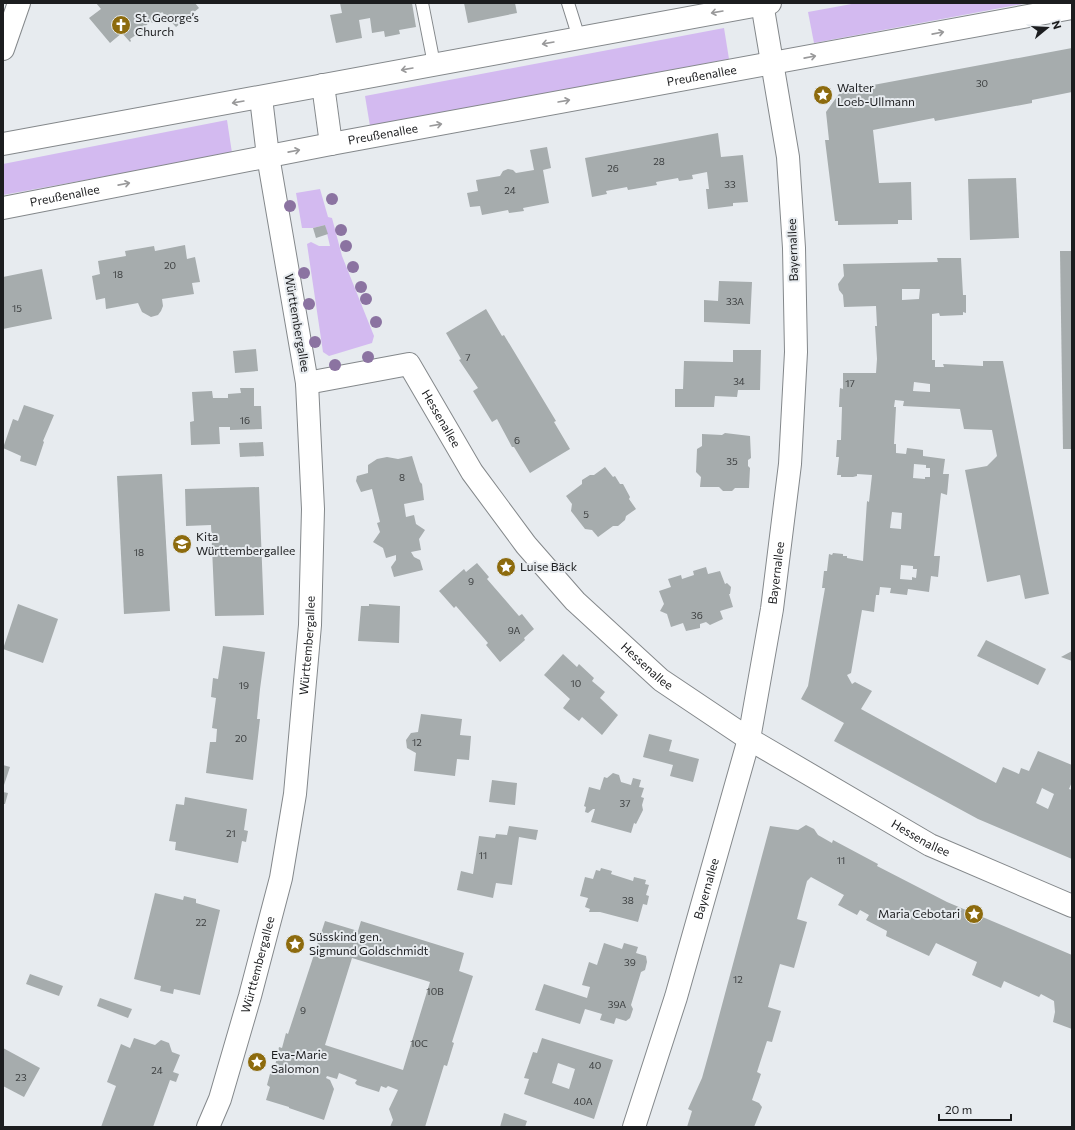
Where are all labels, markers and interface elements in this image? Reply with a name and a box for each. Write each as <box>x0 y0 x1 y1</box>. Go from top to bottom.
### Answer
north arrow <box>1027 8 1067 48</box>
one-way arrow <box>711 9 724 17</box>
place label: St. George’s Church <box>135 10 199 38</box>
church icon: St. George’s Church <box>110 14 132 36</box>
text: N <box>1050 19 1064 31</box>
one-way arrow <box>931 28 944 36</box>
one-way arrow <box>542 40 555 48</box>
one-way arrow <box>803 52 816 60</box>
street label: Preußenallee <box>665 62 738 88</box>
one-way arrow <box>400 66 413 74</box>
house number: 30 <box>976 77 988 89</box>
place label: Walter Loeb-Ullmann <box>837 80 915 108</box>
place icon: Walter Loeb-Ullmann <box>812 84 834 106</box>
one-way arrow <box>557 97 570 105</box>
one-way arrow <box>231 98 244 106</box>
street label: Preußenallee <box>347 120 419 147</box>
one-way arrow <box>429 120 442 128</box>
one-way arrow <box>287 146 300 154</box>
house number: 28 <box>653 155 665 167</box>
house number: 26 <box>607 162 619 174</box>
house number: 33 <box>724 178 736 190</box>
one-way arrow <box>117 179 130 187</box>
street label: Preußenallee <box>29 181 101 209</box>
house number: 24 <box>504 184 516 196</box>
street label: Bayernallee <box>784 218 800 282</box>
house number: 20 <box>164 259 176 271</box>
house number: 18 <box>113 268 123 280</box>
street label: Württembergallee <box>282 273 314 373</box>
house number: 33A <box>726 295 744 307</box>
house number: 15 <box>12 302 22 314</box>
house number: 7 <box>465 351 471 363</box>
house number: 34 <box>733 375 745 387</box>
house number: 17 <box>845 377 855 389</box>
street label: Hessenallee <box>419 387 464 450</box>
house number: 16 <box>240 414 250 426</box>
house number: 6 <box>514 434 520 446</box>
house number: 35 <box>726 455 738 467</box>
house number: 8 <box>399 471 405 483</box>
house number: 5 <box>583 508 589 520</box>
place label: Kita Württembergallee <box>196 529 295 557</box>
school or university icon: Kita Württembergallee <box>171 533 193 555</box>
street label: Bayernallee <box>765 541 786 605</box>
house number: 18 <box>134 546 144 558</box>
place icon: Luise Bäck <box>495 556 517 578</box>
place label: Luise Bäck <box>520 559 578 573</box>
house number: 9 <box>468 575 474 587</box>
street label: Württembergallee <box>296 596 317 696</box>
house number: 36 <box>691 609 703 621</box>
house number: 9A <box>508 624 520 636</box>
street label: Hessenallee <box>619 639 676 692</box>
house number: 10 <box>571 677 581 689</box>
house number: 19 <box>239 679 249 691</box>
house number: 20 <box>235 732 247 744</box>
house number: 12 <box>412 736 422 748</box>
house number: 37 <box>620 797 630 809</box>
street label: Hessenallee <box>889 816 952 859</box>
house number: 21 <box>226 827 236 839</box>
house number: 11 <box>479 849 487 861</box>
house number: 11 <box>837 854 845 866</box>
street label: Bayernallee <box>690 856 721 921</box>
house number: 38 <box>622 894 634 906</box>
place icon: Maria Cebotari <box>963 903 985 925</box>
place label: Maria Cebotari <box>878 906 960 920</box>
street label: Württembergallee <box>237 915 277 1014</box>
house number: 22 <box>195 916 207 928</box>
place label: Süsskind gen. Sigmund Goldschmidt <box>309 929 429 957</box>
place icon: Süsskind gen. Sigmund Goldschmidt <box>284 933 306 955</box>
house number: 39 <box>624 956 636 968</box>
house number: 12 <box>733 973 743 985</box>
house number: 10B <box>426 985 444 997</box>
house number: 39A <box>608 998 626 1010</box>
house number: 9 <box>300 1004 306 1016</box>
house number: 10C <box>410 1037 428 1049</box>
place label: Eva-Marie Salomon <box>271 1047 327 1075</box>
place icon: Eva-Marie Salomon <box>246 1051 268 1073</box>
house number: 40 <box>589 1059 601 1071</box>
house number: 24 <box>151 1064 163 1076</box>
house number: 23 <box>15 1071 27 1083</box>
house number: 40A <box>573 1095 593 1107</box>
scale bar <box>939 1096 1011 1122</box>
text: 20 m <box>945 1102 972 1116</box>

